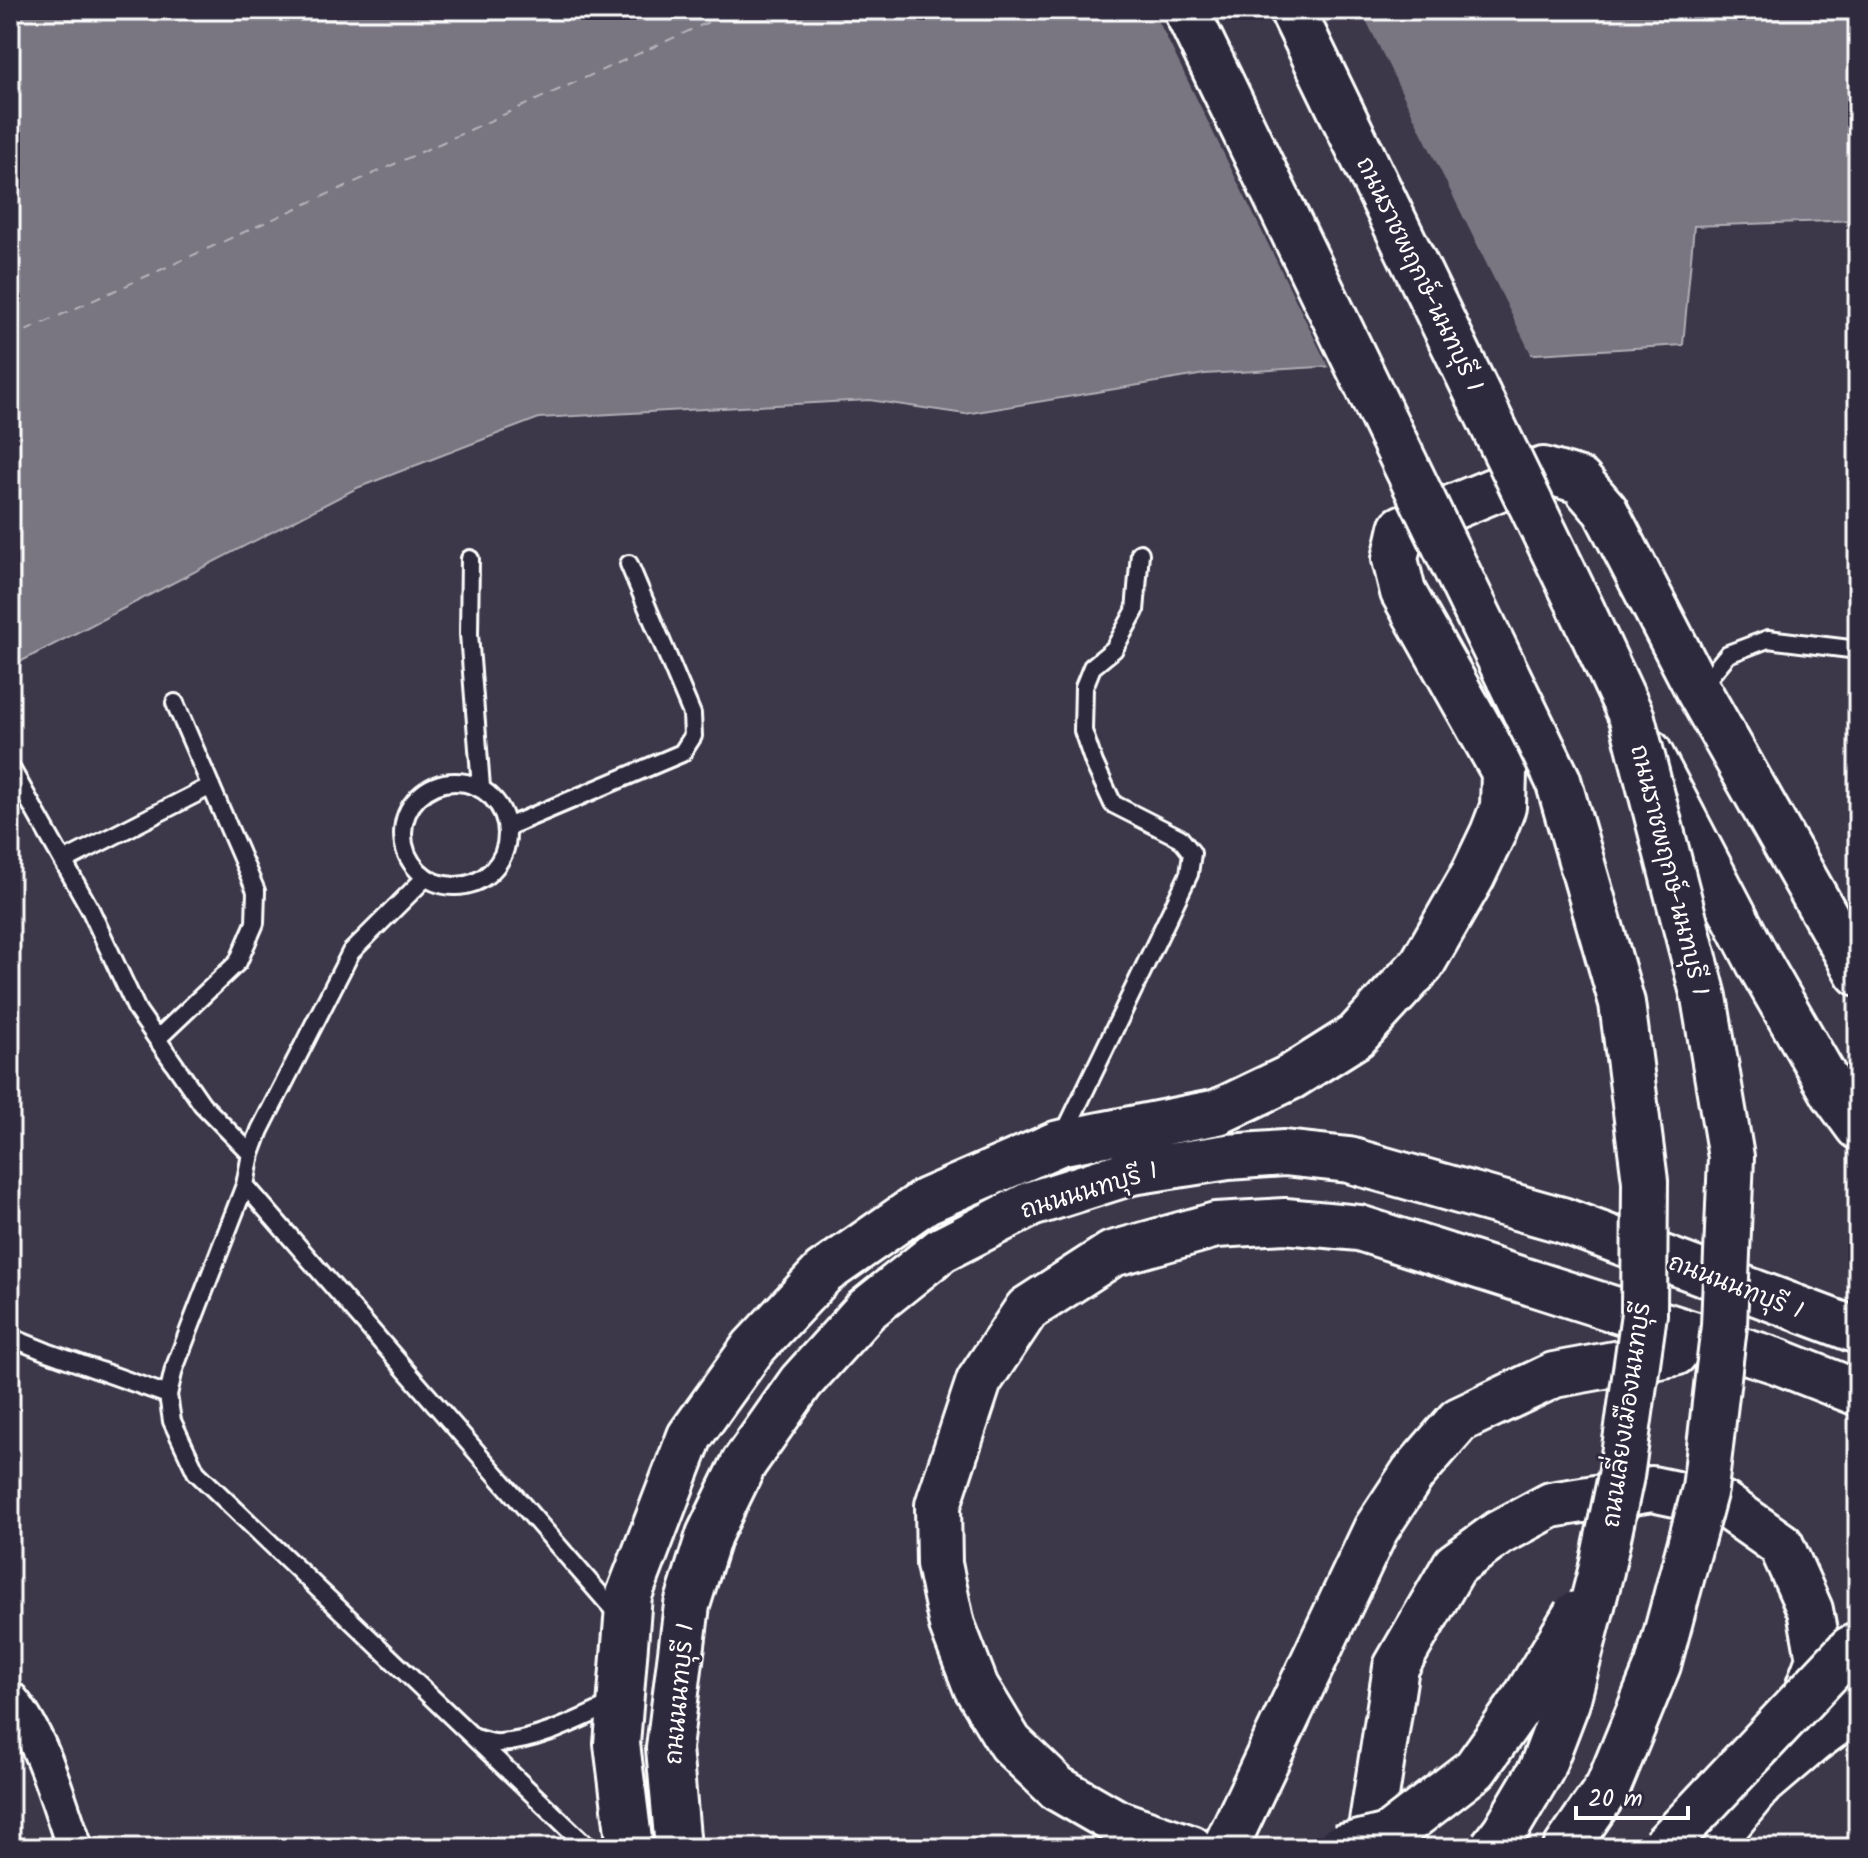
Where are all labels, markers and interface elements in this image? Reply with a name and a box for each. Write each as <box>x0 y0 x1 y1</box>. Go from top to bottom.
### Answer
street label: ถนนราชพฤกษ์-นนทบุรี 1 <box>1345 150 1493 399</box>
street label: ถนนราชพฤกษ์-นนทบุรี 1 <box>1618 741 1719 1000</box>
street label: ถนนนนทบุรี 1 <box>1016 1152 1163 1231</box>
street label: ถนนนนทบุรี 1 <box>1662 1244 1809 1331</box>
street label: ถนนเลี่ยงเมืองนนทบุรี <box>1588 1300 1663 1530</box>
street label: ถนนนนทบุรี 1 <box>655 1622 706 1766</box>
scale bar <box>1576 1770 1688 1820</box>
text: 20 m <box>1588 1780 1643 1819</box>

